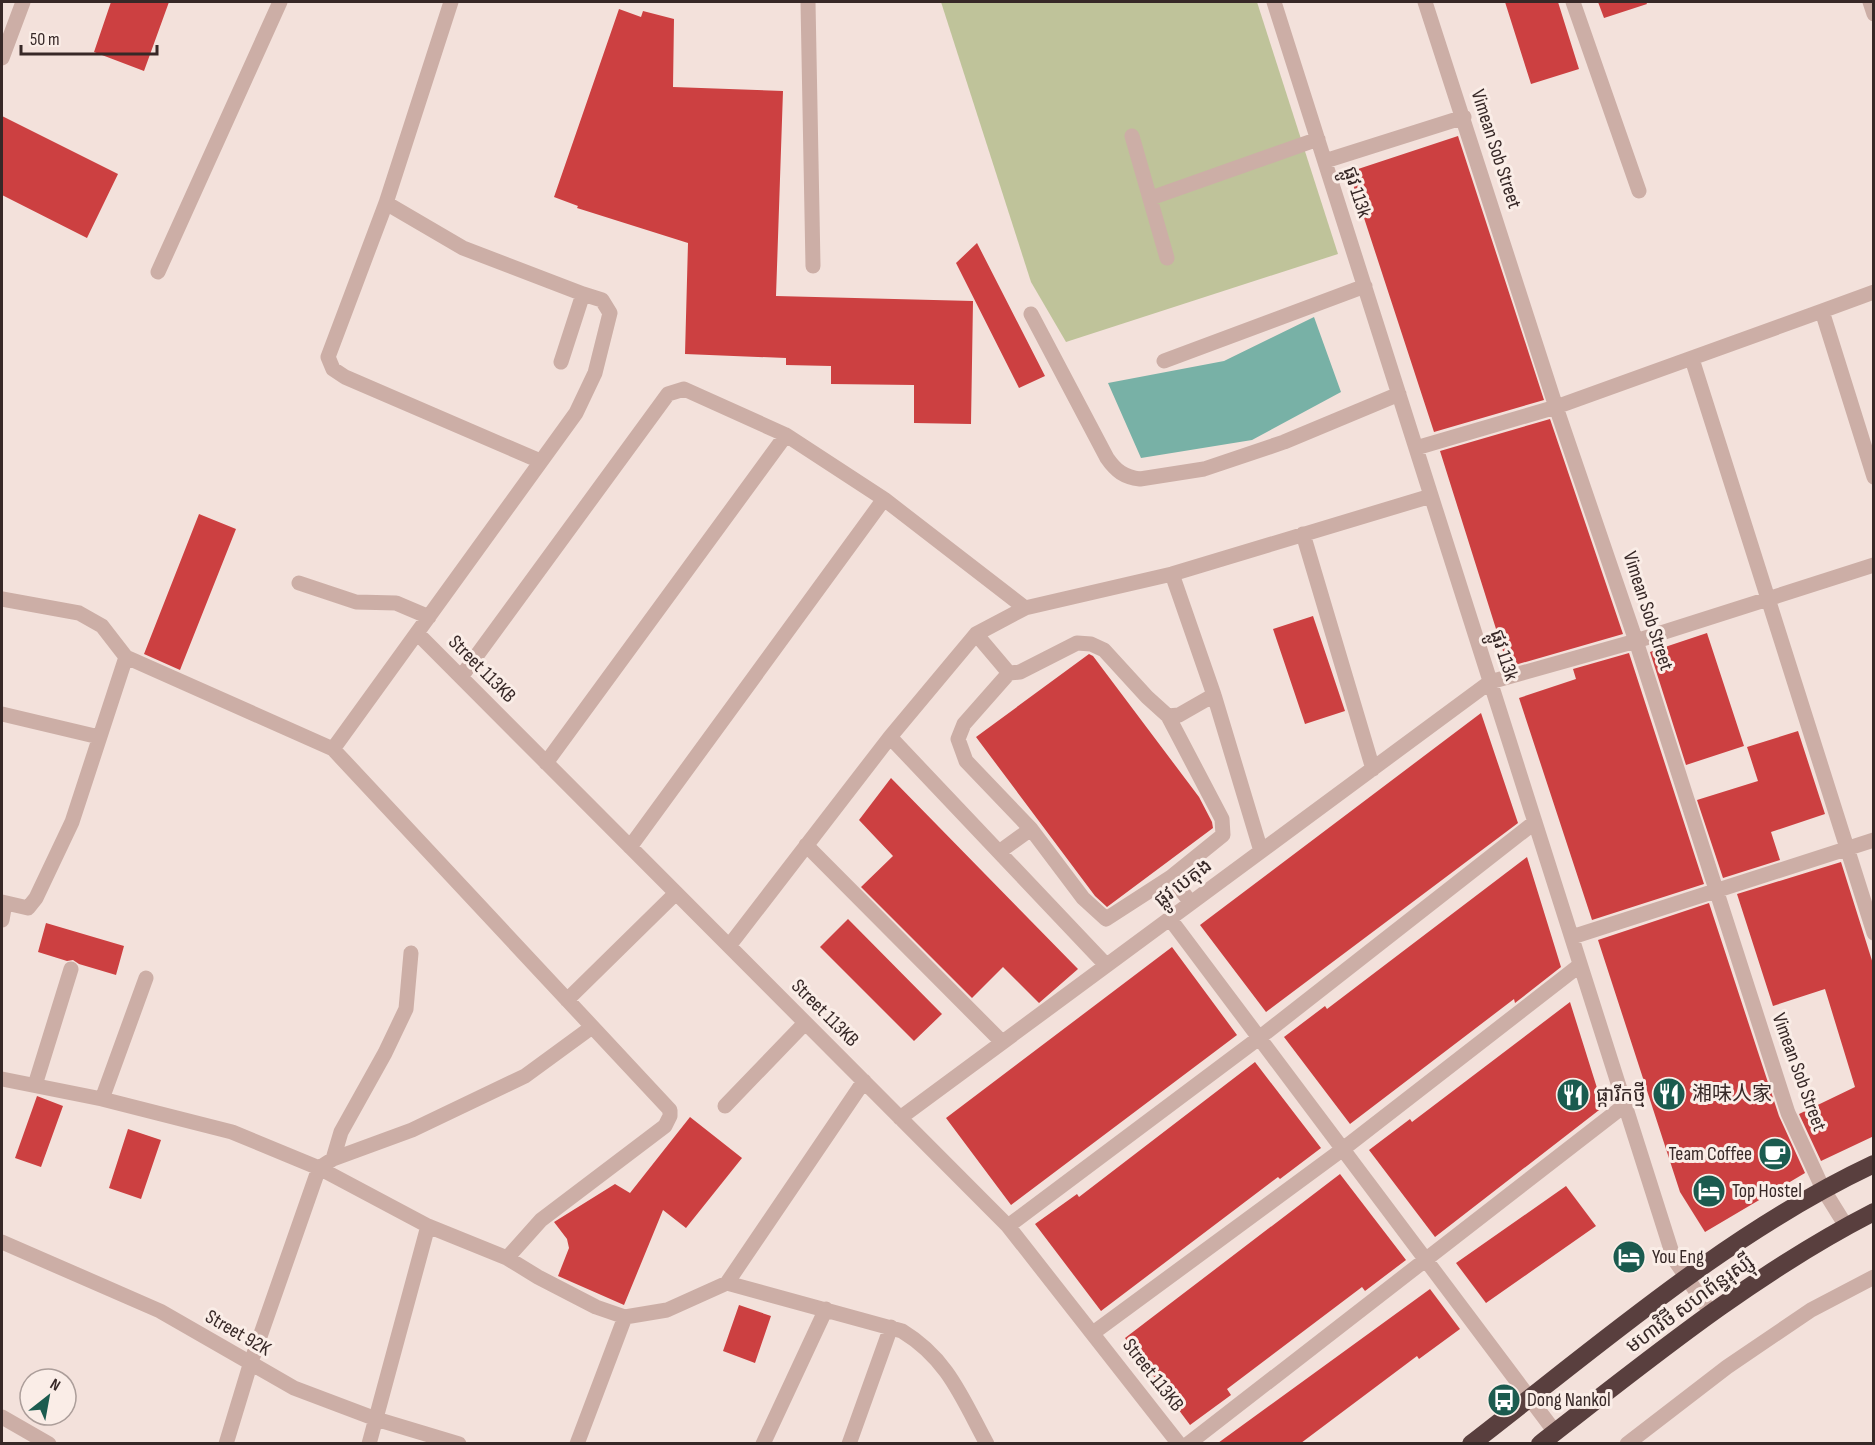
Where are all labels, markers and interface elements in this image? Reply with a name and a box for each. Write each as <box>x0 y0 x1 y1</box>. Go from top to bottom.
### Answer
scale bar <box>21 18 158 56</box>
text: 50 m <box>30 29 60 50</box>
street label: Vimean Sob Street <box>1465 87 1527 211</box>
street label: ផ្លូវ 113k <box>1332 163 1377 223</box>
street label: Vimean Sob Street <box>1617 549 1679 673</box>
street label: ផ្លូវ 113k <box>1479 626 1524 686</box>
street label: Street 113KB <box>443 630 521 708</box>
street label: ផ្លូវ បេតុង <box>1149 853 1220 917</box>
street label: Street 113KB <box>786 974 864 1052</box>
street label: Vimean Sob Street <box>1767 1010 1831 1134</box>
restaurant icon: 湘味人家 <box>1651 1076 1687 1112</box>
restaurant icon: ផ្ការីកថ្មី <box>1555 1077 1591 1113</box>
place label: ផ្ការីកថ្មី <box>1596 1081 1646 1107</box>
place label: 湘味人家 <box>1692 1082 1772 1106</box>
cafe icon: Team Coffee <box>1757 1136 1793 1172</box>
place label: Team Coffee <box>1669 1142 1752 1166</box>
hotel icon: Top Hostel <box>1691 1173 1727 1209</box>
place label: Top Hostel <box>1732 1179 1802 1203</box>
hotel icon: You Eng <box>1611 1239 1647 1275</box>
place label: You Eng <box>1652 1245 1704 1269</box>
street label: មហាវិថី សហព័ន្ធរុស្ស៊ី <box>1620 1248 1762 1363</box>
street label: Street 92K <box>201 1305 275 1361</box>
street label: Street 113KB <box>1117 1334 1189 1416</box>
north arrow <box>18 1367 78 1427</box>
text: N <box>46 1375 64 1396</box>
bus stop icon: Dong Nankol <box>1486 1382 1522 1418</box>
place label: Dong Nankol <box>1527 1388 1611 1412</box>

